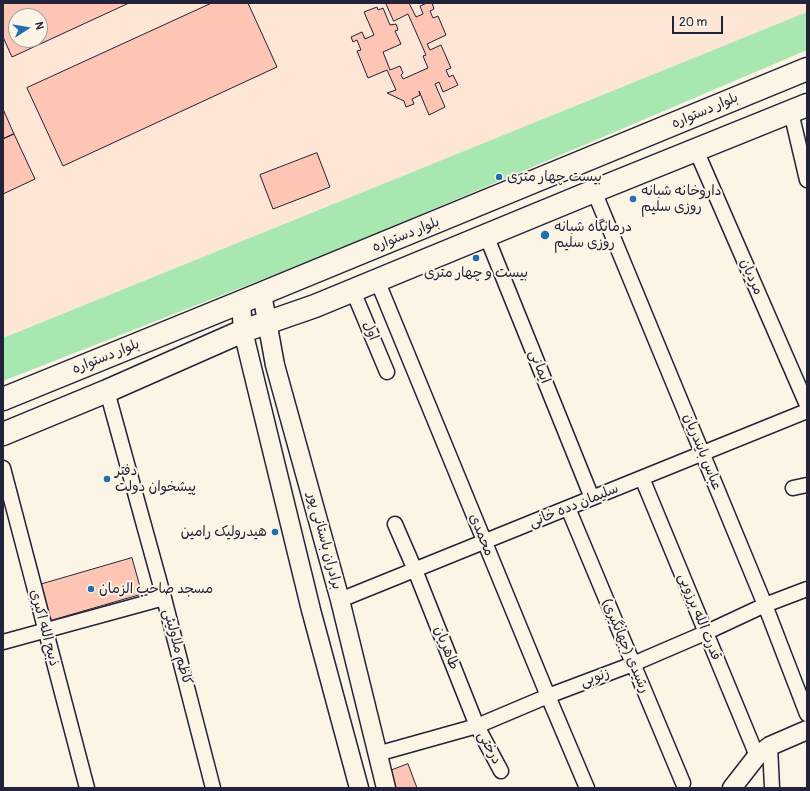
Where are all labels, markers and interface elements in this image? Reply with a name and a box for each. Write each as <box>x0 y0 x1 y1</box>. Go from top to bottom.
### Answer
north arrow <box>8 8 48 48</box>
scale bar <box>674 8 725 34</box>
text: 20 m <box>679 15 707 30</box>
text: N <box>32 21 46 31</box>
street label: بلوار دستواره <box>669 89 741 133</box>
place label: بیست چهار متری <box>507 169 602 185</box>
marker: بیست چهار متری <box>494 172 504 182</box>
place label: داروخانه شبانه روزی سلیم <box>641 183 721 216</box>
marker: داروخانه شبانه روزی سلیم <box>628 194 638 204</box>
street label: بلوار دستواره <box>370 214 442 256</box>
place label: درمانگاه شبانه روزی سلیم <box>554 219 632 252</box>
marker: درمانگاه شبانه روزی سلیم <box>539 229 551 241</box>
marker: بیست و چهار متری <box>471 253 481 263</box>
street label: مردیان <box>736 256 766 298</box>
place label: بیست و چهار متری <box>424 265 528 281</box>
street label: اول <box>358 319 382 343</box>
street label: بلوار دستواره <box>70 336 142 378</box>
street label: ایمانی <box>525 348 553 386</box>
street label: عباس بایندریان <box>679 411 725 493</box>
place label: دفتر پیشخوان دولت <box>115 463 196 496</box>
marker: دفتر پیشخوان دولت <box>102 474 112 484</box>
street label: سلیمان دده خانی <box>527 480 621 532</box>
street label: برادران باستانی پور <box>303 491 345 591</box>
street label: محمدی <box>465 511 497 559</box>
place label: هیدرولیک رامین <box>181 524 267 540</box>
marker: هیدرولیک رامین <box>270 527 280 537</box>
street label: قدرت الله برزویی <box>674 571 724 663</box>
place label: مسجد صاحب الزمان <box>99 581 213 597</box>
marker: مسجد صاحب الزمان <box>86 584 96 594</box>
street label: ذبیح الله اکبری <box>26 588 62 668</box>
street label: رشیدی (جهانگیری) <box>598 596 652 696</box>
street label: کاظم ملاولیئی <box>159 607 195 687</box>
street label: طاهریان <box>430 624 462 672</box>
street label: زنوبی <box>578 665 612 691</box>
street label: درختی <box>473 729 505 767</box>

